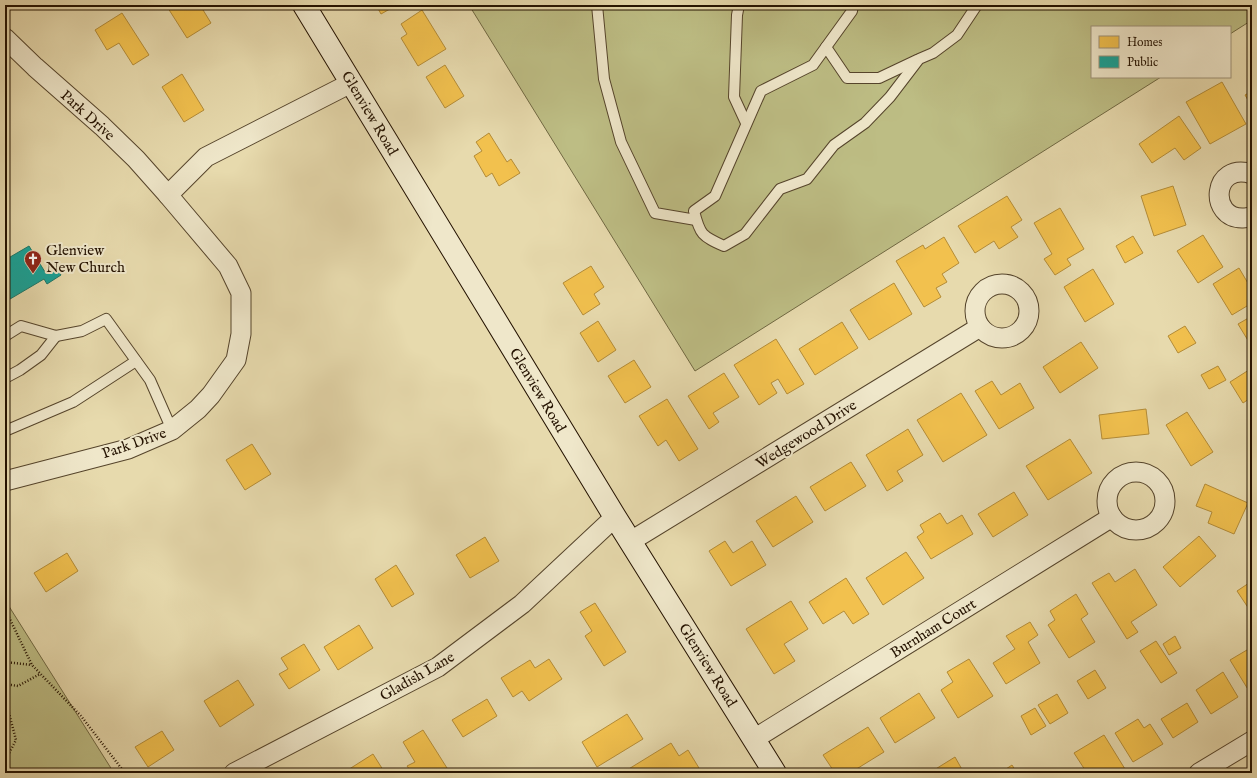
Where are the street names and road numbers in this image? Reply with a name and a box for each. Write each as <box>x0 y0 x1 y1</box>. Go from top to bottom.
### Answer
street label: Glenview Road <box>337 68 403 160</box>
street label: Park Drive <box>57 86 119 145</box>
street label: Glenview Road <box>505 345 571 437</box>
street label: Wedgewood Drive <box>752 396 860 473</box>
street label: Park Drive <box>100 424 169 463</box>
street label: Burnham Court <box>887 594 980 662</box>
street label: Glenview Road <box>674 620 741 712</box>
street label: Gladish Lane <box>377 647 458 705</box>

